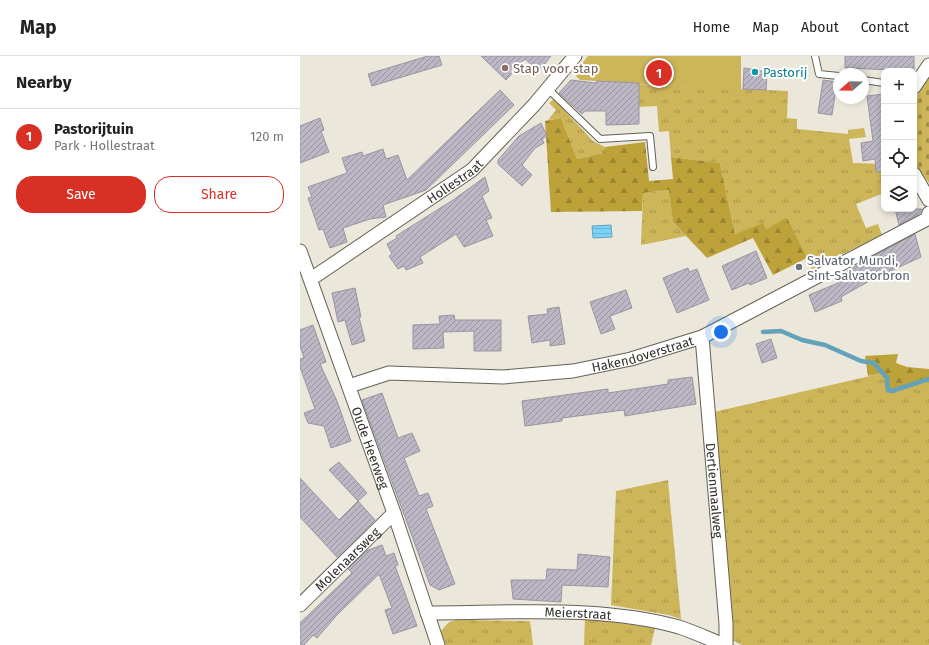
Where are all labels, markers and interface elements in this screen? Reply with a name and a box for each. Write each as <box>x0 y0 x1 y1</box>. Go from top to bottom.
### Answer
text: Map <box>20 16 57 39</box>
text: Home <box>693 19 730 36</box>
text: Map <box>752 19 779 36</box>
text: About <box>801 19 839 36</box>
text: Contact <box>861 19 909 36</box>
pin: 1 <box>646 58 672 88</box>
place label: Stap voor stap <box>513 61 598 76</box>
marker: Stap voor stap <box>500 63 510 73</box>
place label: Pastorij <box>763 65 807 80</box>
marker: Pastorij <box>750 67 760 77</box>
north arrow <box>833 68 869 104</box>
map controls <box>881 68 917 212</box>
button: + <box>881 68 917 104</box>
text: Nearby <box>16 72 71 93</box>
button: − <box>881 104 917 140</box>
text: Pastorijtuin <box>54 120 134 138</box>
text: 1 <box>26 129 32 144</box>
text: 120 m <box>250 129 284 144</box>
text: Park · Hollestraat <box>54 138 155 153</box>
button: locate <box>881 140 917 176</box>
street label: Hollestraat <box>424 156 486 206</box>
button: Save <box>16 176 146 213</box>
button: Share <box>154 176 284 213</box>
button: layers <box>881 176 917 212</box>
place label: Salvator Mundi, Sint-Salvatorbron <box>807 253 910 283</box>
marker: Salvator Mundi, Sint-Salvatorbron <box>794 262 804 272</box>
your location <box>711 322 731 342</box>
street label: Hakendoverstraat <box>590 333 696 375</box>
street label: Oude Heerweg <box>349 405 392 491</box>
street label: Dertienmaalweg <box>703 442 726 539</box>
street label: Molenaarsweg <box>312 524 383 594</box>
street label: Meierstraat <box>544 605 612 623</box>

